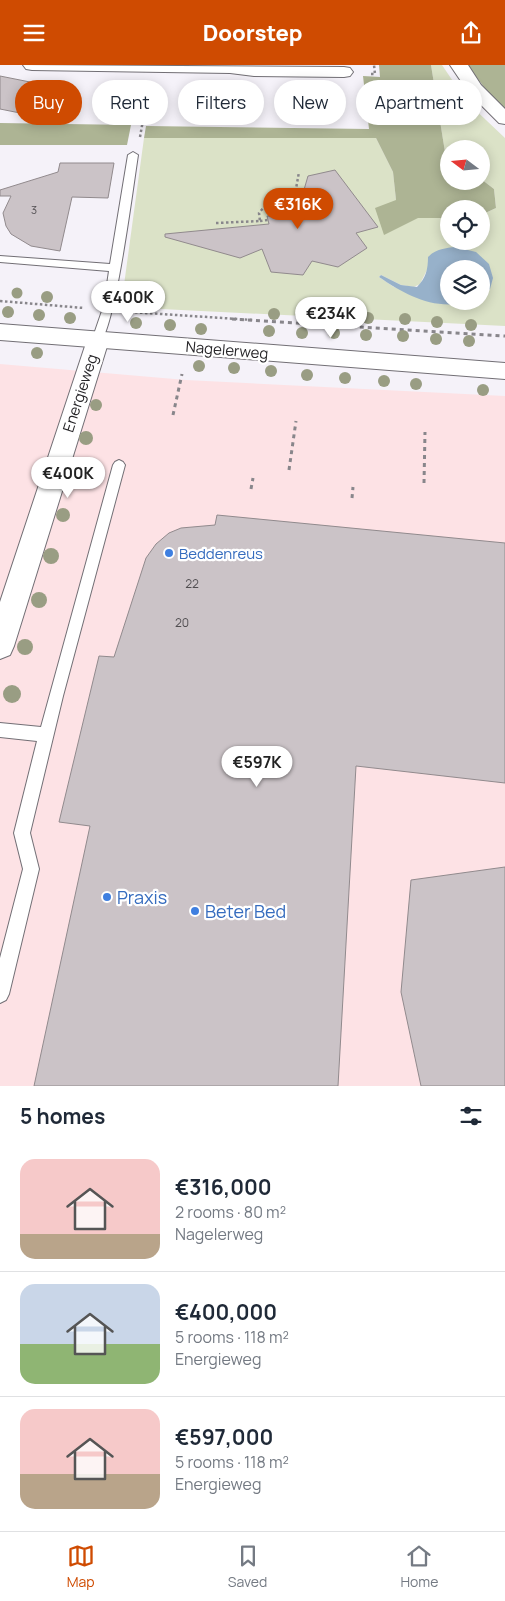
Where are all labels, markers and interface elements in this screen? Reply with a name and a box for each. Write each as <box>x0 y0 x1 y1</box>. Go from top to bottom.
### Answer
text: Doorstep <box>203 18 302 48</box>
icon: menu <box>20 19 48 47</box>
icon: share <box>457 19 485 47</box>
chip: Buy <box>15 80 82 125</box>
chip: Rent <box>92 80 168 125</box>
chip: Filters <box>178 80 264 125</box>
chip: New <box>274 80 346 125</box>
chip: Apartment <box>356 80 482 125</box>
north arrow <box>440 140 490 190</box>
map controls <box>440 140 490 310</box>
pin: €316K <box>263 187 333 230</box>
text: €316K <box>274 193 322 215</box>
button: locate <box>440 200 490 250</box>
house number: 3 <box>31 202 37 217</box>
button: layers <box>440 260 490 310</box>
pin: €400K <box>93 281 163 323</box>
text: €400K <box>102 286 154 308</box>
pin: €234K <box>296 297 366 339</box>
text: €234K <box>306 302 356 324</box>
street label: Nagelerweg <box>185 336 269 364</box>
street label: Energieweg <box>57 351 103 435</box>
pin: €400K <box>33 457 103 499</box>
text: €400K <box>42 462 94 484</box>
place label: Beddenreus <box>179 543 263 564</box>
marker: Beddenreus <box>163 547 175 559</box>
house number: 22 <box>185 575 199 592</box>
house number: 20 <box>175 614 189 631</box>
pin: €597K <box>222 745 292 788</box>
text: €597K <box>232 751 282 773</box>
place label: Praxis <box>117 885 167 909</box>
marker: Praxis <box>101 891 113 903</box>
place label: Beter Bed <box>205 899 286 923</box>
marker: Beter Bed <box>189 905 201 917</box>
text: 5 homes <box>20 1102 105 1130</box>
icon: filters <box>457 1102 485 1130</box>
text: €316,000 <box>175 1173 272 1201</box>
icon: home <box>60 1179 120 1239</box>
text: 2 rooms · 80 m² <box>175 1201 286 1223</box>
text: Nagelerweg <box>175 1223 263 1245</box>
text: €400,000 <box>175 1298 277 1326</box>
icon: home <box>60 1304 120 1364</box>
text: 5 rooms · 118 m² <box>175 1326 289 1348</box>
text: Energieweg <box>175 1348 261 1370</box>
text: €597,000 <box>175 1423 273 1451</box>
icon: home <box>60 1429 120 1489</box>
text: 5 rooms · 118 m² <box>175 1451 289 1473</box>
text: Energieweg <box>175 1473 261 1495</box>
tab: Map <box>67 1542 95 1591</box>
tab: Saved <box>228 1542 267 1591</box>
tab: Home <box>401 1542 438 1591</box>

